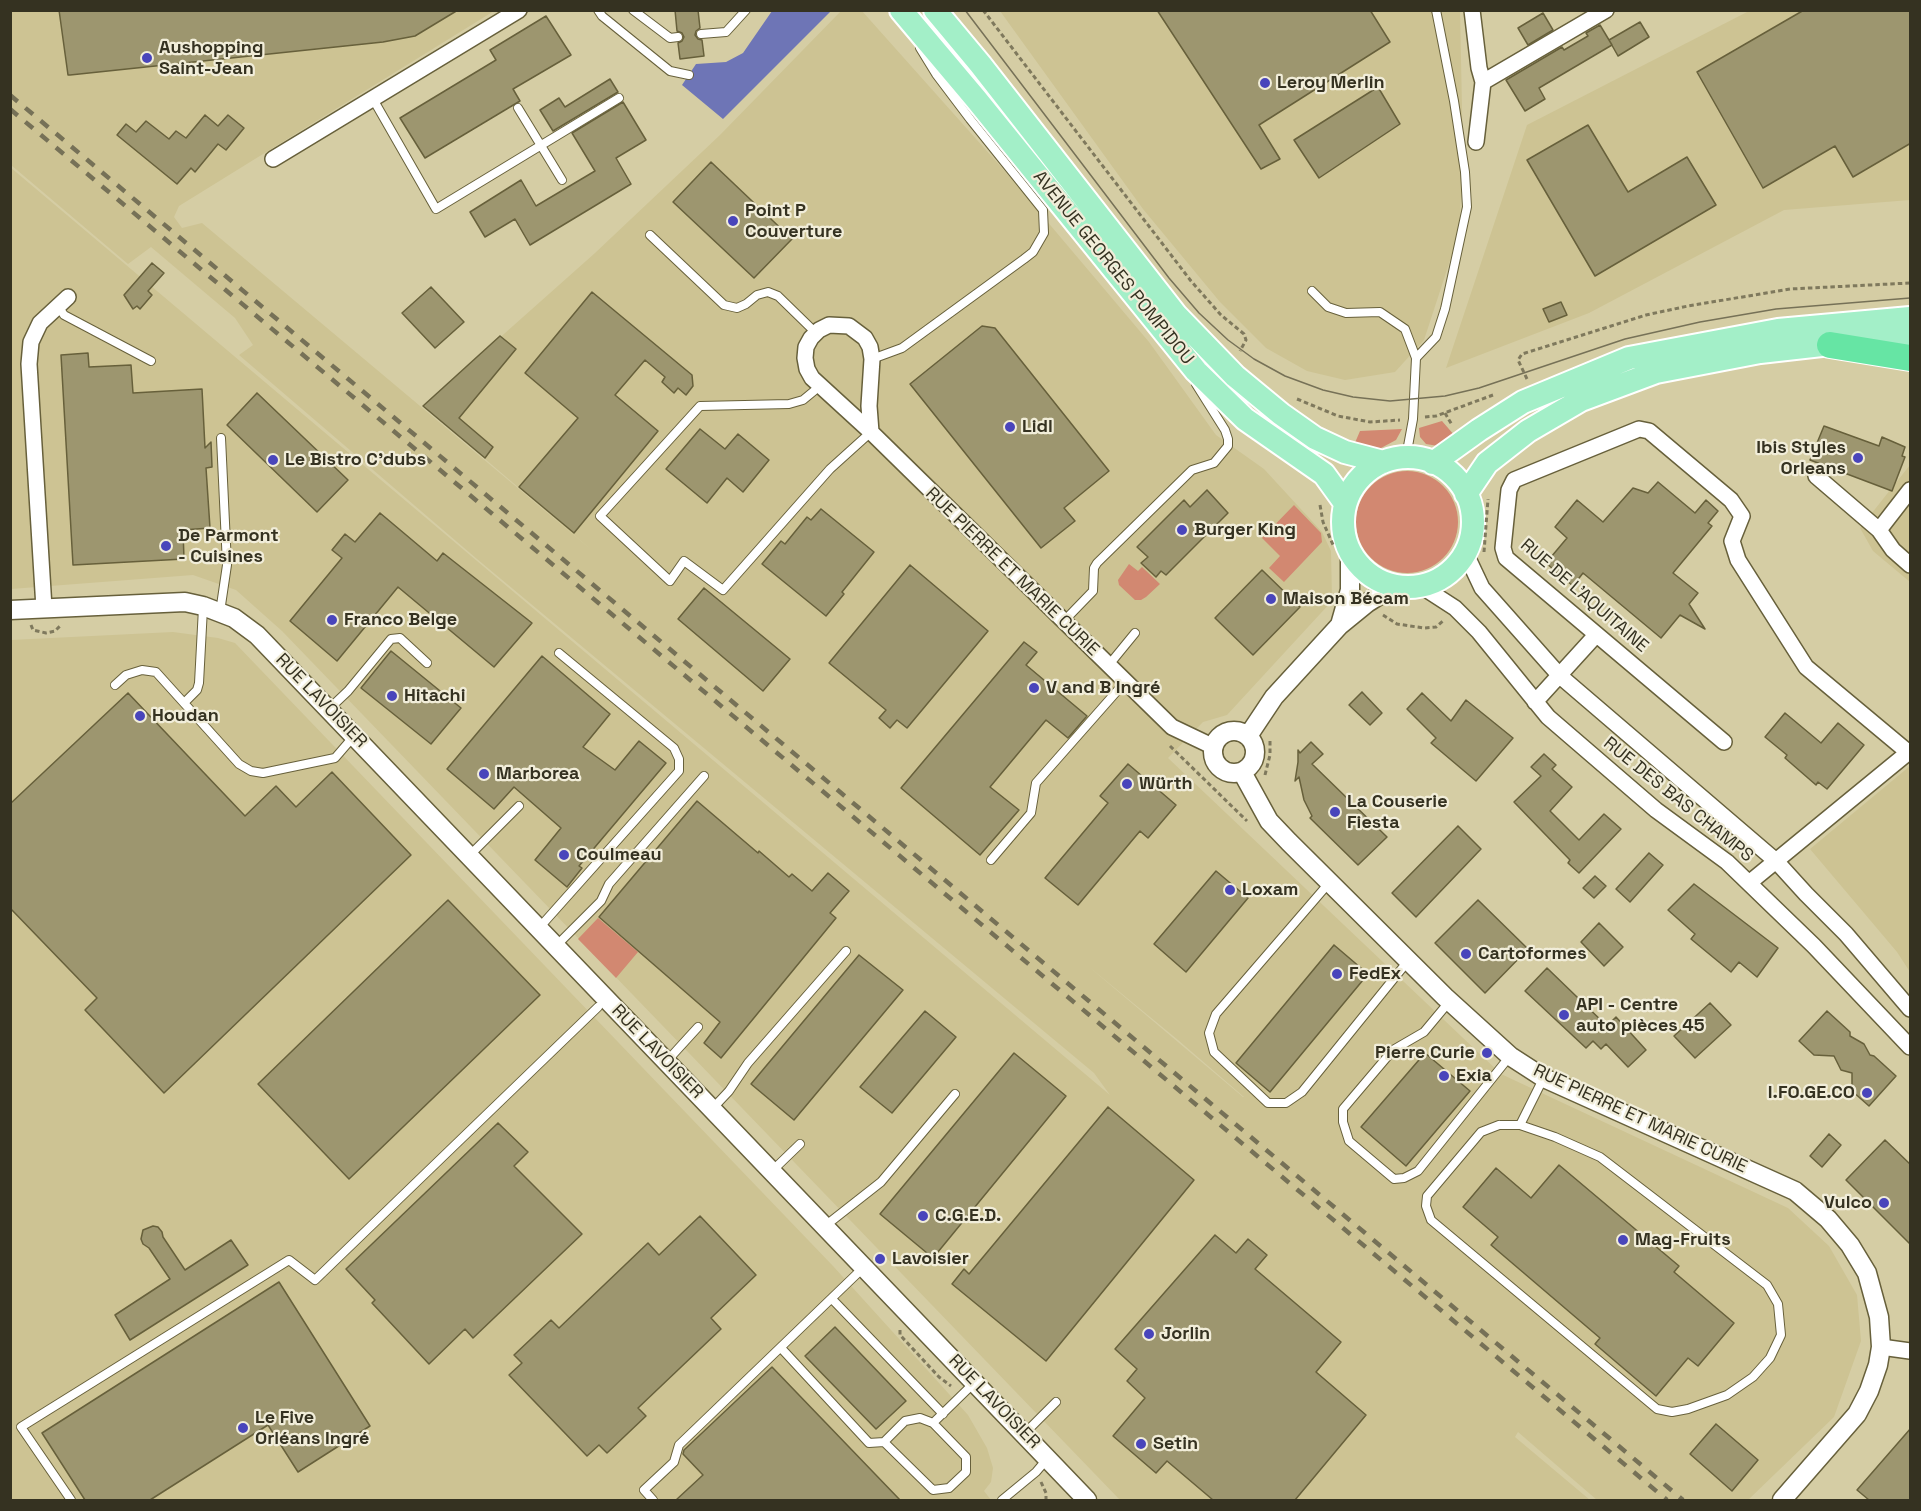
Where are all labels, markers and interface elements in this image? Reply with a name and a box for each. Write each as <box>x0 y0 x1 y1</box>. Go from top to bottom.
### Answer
place label: Aushopping Saint-Jean <box>159 37 263 80</box>
marker: Aushopping Saint-Jean <box>140 51 154 65</box>
place label: Leroy Merlin <box>1277 72 1385 94</box>
marker: Leroy Merlin <box>1258 76 1272 90</box>
street label: AVENUE GEORGES POMPIDOU <box>1028 167 1198 369</box>
place label: Point P Couverture <box>745 200 842 242</box>
marker: Point P Couverture <box>726 214 740 228</box>
place label: Lidl <box>1022 416 1053 438</box>
marker: Lidl <box>1003 420 1017 434</box>
place label: Ibis Styles Orleans <box>1756 437 1846 480</box>
place label: Le Bistro C'dubs <box>285 449 426 471</box>
marker: Ibis Styles Orleans <box>1851 451 1865 465</box>
marker: Le Bistro C'dubs <box>266 453 280 467</box>
street label: RUE PIERRE ET MARIE CURIE <box>921 483 1103 661</box>
place label: Burger King <box>1194 519 1296 541</box>
marker: Burger King <box>1175 523 1189 537</box>
place label: De Parmont - Cuisines <box>178 525 279 568</box>
street label: RUE DE L'AQUITAINE <box>1516 535 1652 657</box>
marker: De Parmont - Cuisines <box>159 539 173 553</box>
place label: Maison Bécam <box>1283 588 1409 610</box>
marker: Maison Bécam <box>1264 592 1278 606</box>
place label: Franco Belge <box>344 609 457 631</box>
marker: Franco Belge <box>325 613 339 627</box>
street label: RUE LAVOISIER <box>271 649 371 753</box>
place label: V and B Ingré <box>1046 677 1160 699</box>
marker: V and B Ingré <box>1027 681 1041 695</box>
place label: Hitachi <box>404 685 465 707</box>
marker: Hitachi <box>385 689 399 703</box>
place label: Houdan <box>152 705 219 727</box>
marker: Houdan <box>133 709 147 723</box>
street label: RUE DES BAS CHAMPS <box>1599 733 1757 867</box>
place label: Marborea <box>496 763 580 785</box>
marker: Marborea <box>477 767 491 781</box>
place label: Würth <box>1139 773 1193 795</box>
marker: Würth <box>1120 777 1134 791</box>
place label: La Couserie Fiesta <box>1347 791 1448 834</box>
marker: La Couserie Fiesta <box>1328 805 1342 819</box>
place label: Coulmeau <box>576 844 661 866</box>
marker: Coulmeau <box>557 848 571 862</box>
place label: Loxam <box>1242 879 1298 901</box>
marker: Loxam <box>1223 883 1237 897</box>
place label: Cartoformes <box>1478 943 1587 965</box>
marker: Cartoformes <box>1459 947 1473 961</box>
place label: FedEx <box>1349 963 1401 985</box>
marker: FedEx <box>1330 967 1344 981</box>
place label: API - Centre auto pièces 45 <box>1576 994 1705 1036</box>
street label: RUE LAVOISIER <box>607 1000 707 1104</box>
marker: API - Centre auto pièces 45 <box>1557 1008 1571 1022</box>
place label: Pierre Curie <box>1375 1042 1475 1064</box>
marker: Pierre Curie <box>1480 1046 1494 1060</box>
street label: RUE PIERRE ET MARIE CURIE <box>1530 1060 1750 1178</box>
place label: Exia <box>1456 1065 1492 1087</box>
marker: Exia <box>1437 1069 1451 1083</box>
place label: I.FO.GE.CO <box>1768 1082 1855 1104</box>
marker: I.FO.GE.CO <box>1860 1086 1874 1100</box>
place label: Vulco <box>1824 1192 1872 1214</box>
marker: Vulco <box>1877 1196 1891 1210</box>
place label: C.G.E.D. <box>935 1205 1001 1227</box>
marker: C.G.E.D. <box>916 1209 930 1223</box>
place label: Mag-Fruits <box>1635 1229 1731 1251</box>
marker: Mag-Fruits <box>1616 1233 1630 1247</box>
place label: Lavoisier <box>892 1248 969 1270</box>
marker: Lavoisier <box>873 1252 887 1266</box>
place label: Jorlin <box>1161 1323 1210 1345</box>
marker: Jorlin <box>1142 1327 1156 1341</box>
street label: RUE LAVOISIER <box>944 1350 1044 1454</box>
place label: Le Five Orléans Ingré <box>255 1407 369 1450</box>
marker: Le Five Orléans Ingré <box>236 1421 250 1435</box>
place label: Setin <box>1153 1433 1198 1455</box>
marker: Setin <box>1134 1437 1148 1451</box>

